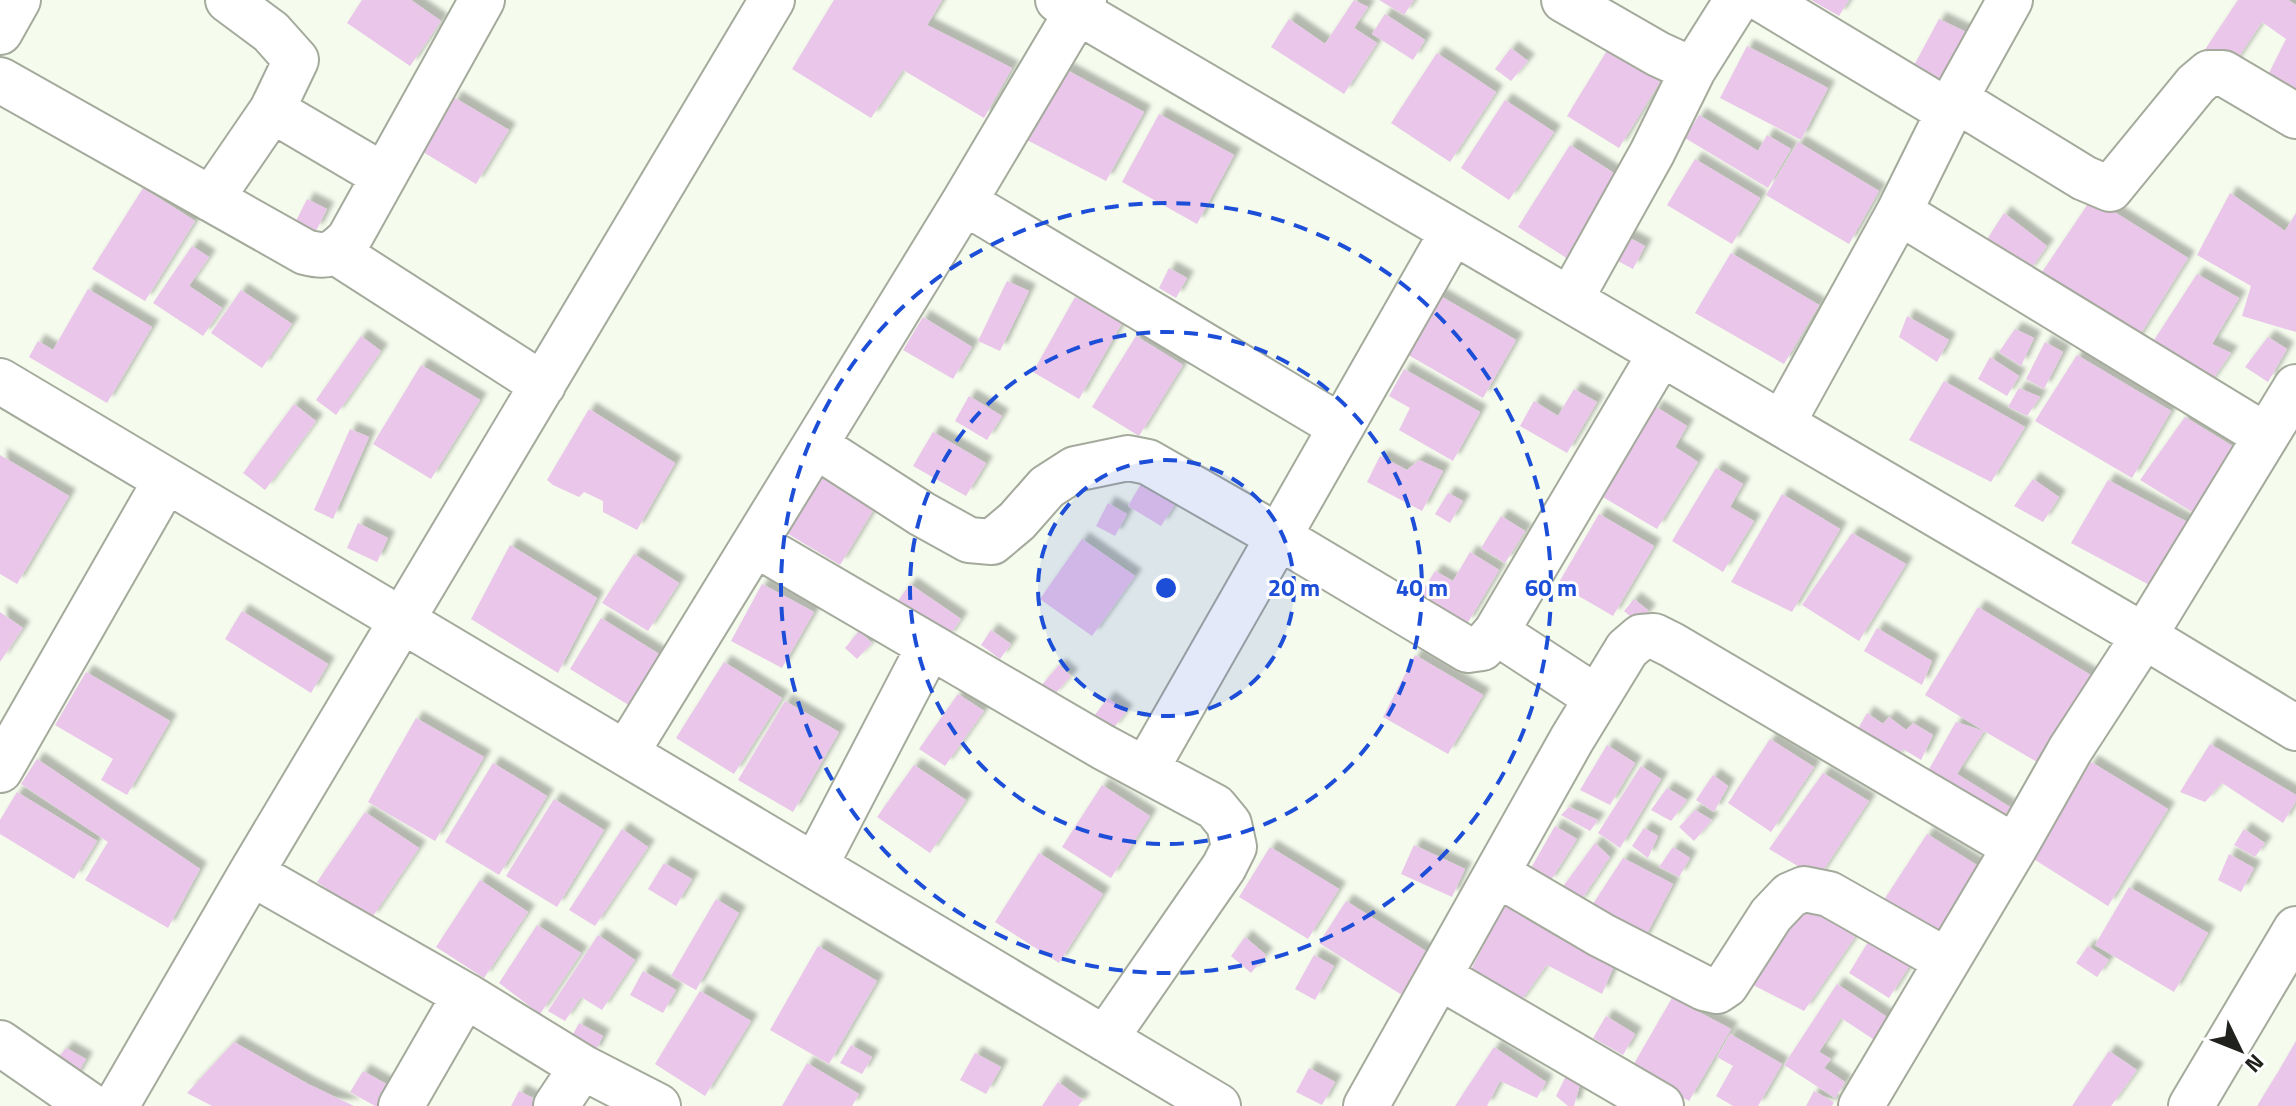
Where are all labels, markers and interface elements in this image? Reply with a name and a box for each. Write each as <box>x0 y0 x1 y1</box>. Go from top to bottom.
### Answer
text: 20 m <box>1268 569 1320 605</box>
text: 40 m <box>1396 569 1448 605</box>
text: 60 m <box>1525 569 1577 605</box>
centre of rings <box>1152 574 1180 602</box>
north arrow <box>2200 1010 2280 1090</box>
text: N <box>2237 1046 2272 1081</box>

